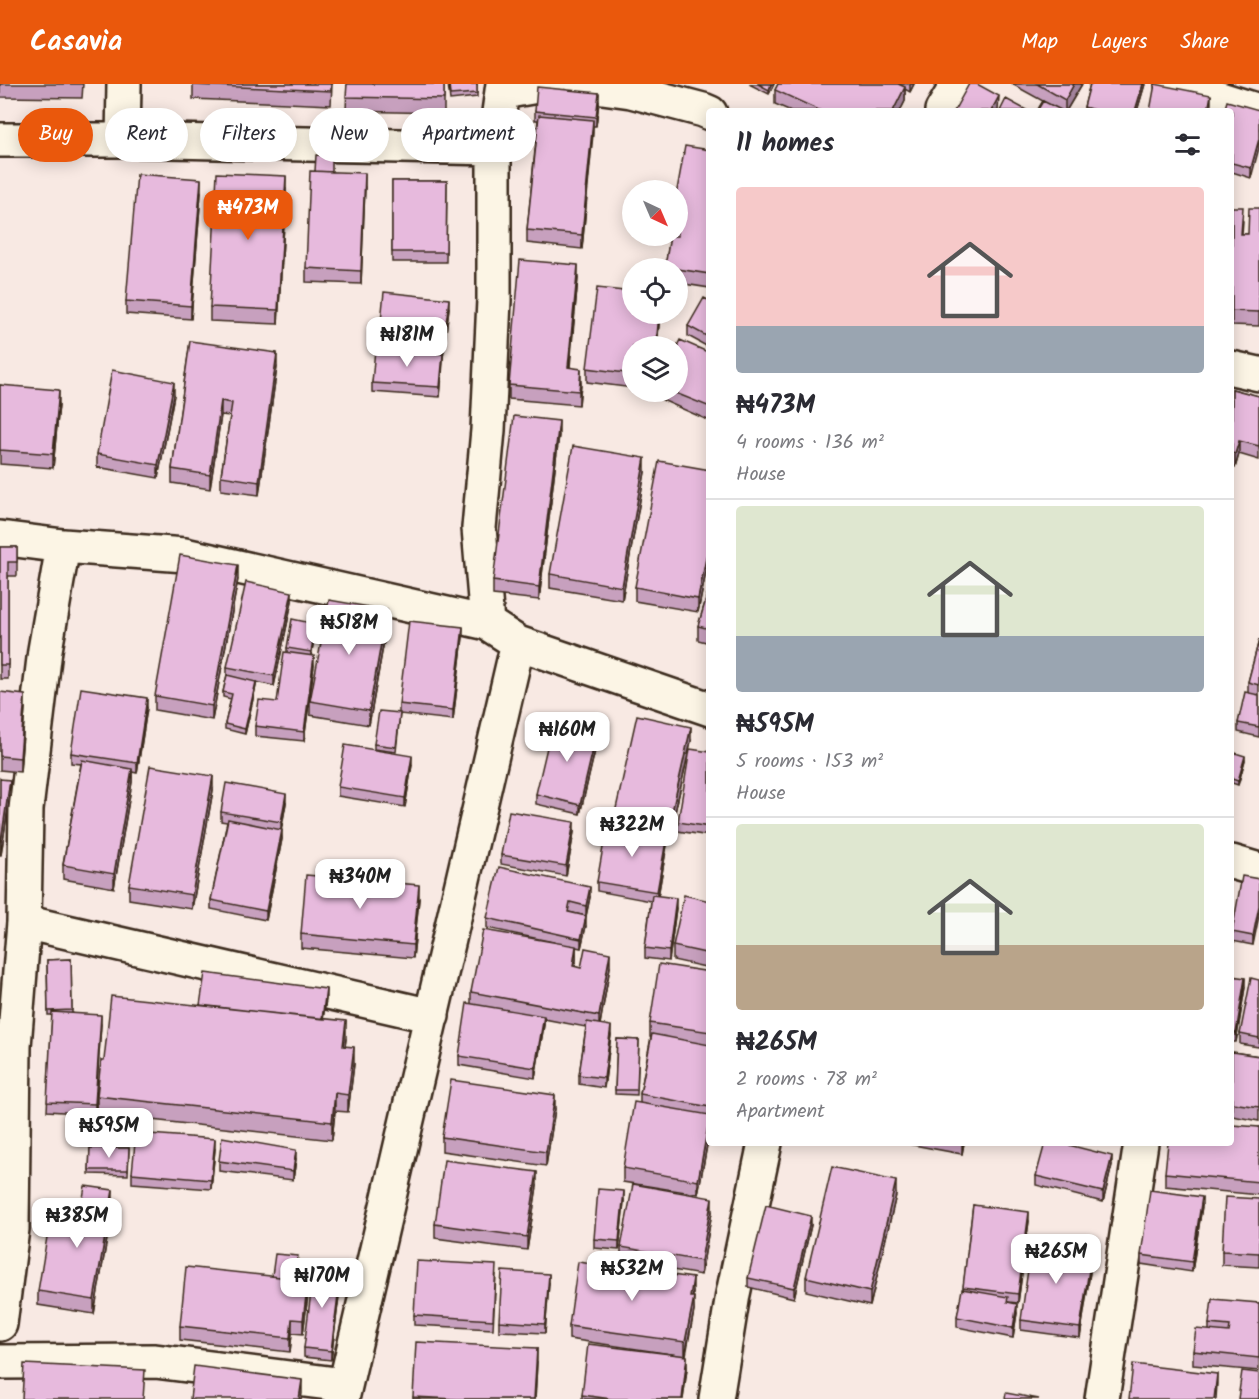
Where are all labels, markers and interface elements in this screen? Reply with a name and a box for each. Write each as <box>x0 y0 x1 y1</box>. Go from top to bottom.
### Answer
text: Casavia <box>30 20 122 65</box>
text: Map <box>1021 26 1058 59</box>
text: Layers <box>1091 26 1147 59</box>
text: Share <box>1180 26 1229 59</box>
chip: Buy <box>18 108 93 162</box>
chip: Rent <box>105 108 188 162</box>
chip: Filters <box>200 108 297 162</box>
chip: New <box>309 108 389 162</box>
chip: Apartment <box>401 108 536 162</box>
text: 11 homes <box>736 123 834 165</box>
icon: filters <box>1171 128 1204 161</box>
north arrow <box>622 180 688 246</box>
map controls <box>622 180 688 402</box>
pin: ₦473M <box>206 190 290 241</box>
text: ₦473M <box>218 193 278 225</box>
icon: home <box>916 226 1024 334</box>
button: locate <box>622 258 688 324</box>
pin: ₦181M <box>365 317 449 368</box>
text: ₦181M <box>380 320 434 352</box>
button: layers <box>622 336 688 402</box>
text: ₦473M <box>736 385 815 427</box>
text: 4 rooms · 136 m² <box>736 427 884 459</box>
text: House <box>736 459 786 491</box>
icon: home <box>916 545 1024 653</box>
pin: ₦518M <box>307 605 391 656</box>
text: ₦518M <box>320 608 378 640</box>
text: ₦595M <box>736 704 814 746</box>
pin: ₦160M <box>525 712 609 763</box>
text: ₦160M <box>539 715 595 747</box>
text: 5 rooms · 153 m² <box>736 746 883 778</box>
text: House <box>736 778 786 810</box>
pin: ₦322M <box>590 807 674 858</box>
text: ₦322M <box>600 810 664 842</box>
pin: ₦340M <box>318 859 402 910</box>
text: ₦340M <box>329 862 391 894</box>
icon: home <box>916 863 1024 971</box>
text: ₦265M <box>736 1022 817 1064</box>
text: 2 rooms · 78 m² <box>736 1064 877 1096</box>
text: Apartment <box>736 1096 825 1128</box>
pin: ₦595M <box>67 1108 151 1159</box>
text: ₦595M <box>79 1111 139 1143</box>
pin: ₦385M <box>35 1198 119 1249</box>
text: ₦385M <box>46 1201 108 1233</box>
pin: ₦265M <box>1014 1234 1098 1285</box>
text: ₦265M <box>1025 1237 1087 1269</box>
pin: ₦532M <box>590 1251 674 1302</box>
text: ₦532M <box>601 1254 663 1286</box>
pin: ₦170M <box>280 1258 364 1309</box>
text: ₦170M <box>294 1261 350 1293</box>

